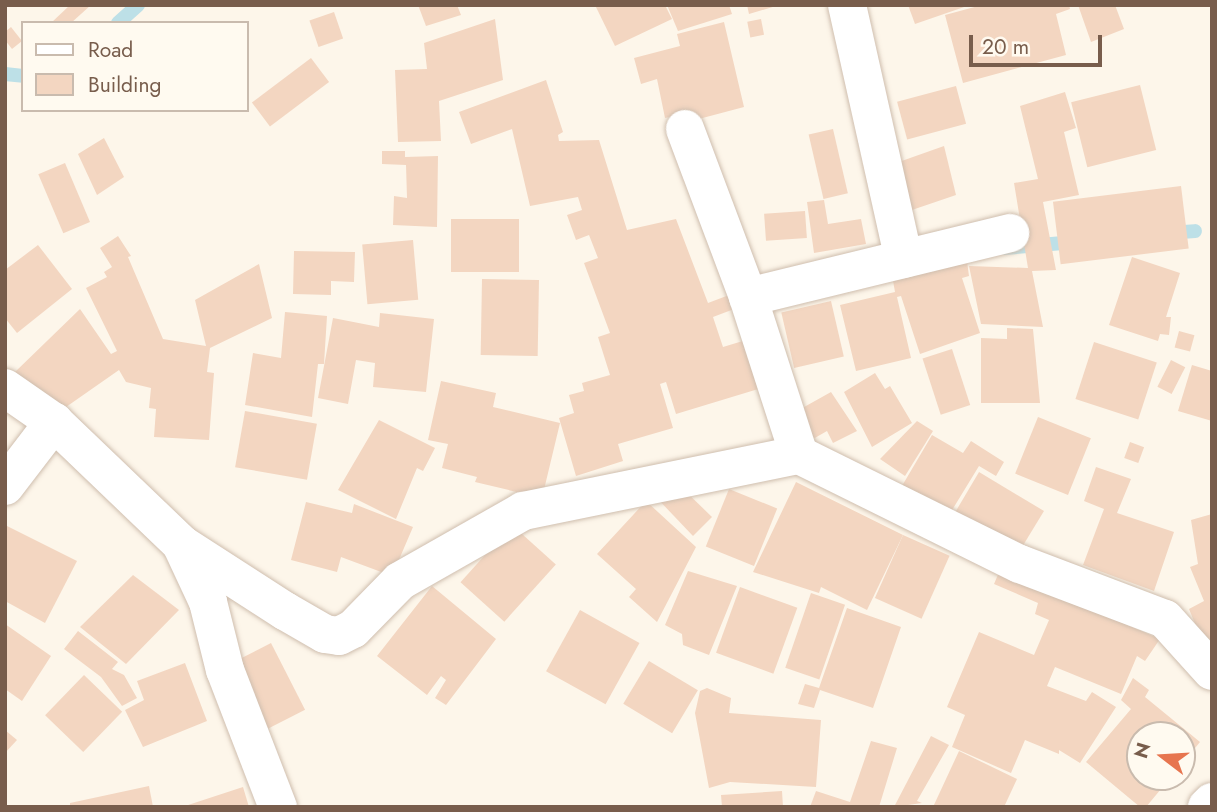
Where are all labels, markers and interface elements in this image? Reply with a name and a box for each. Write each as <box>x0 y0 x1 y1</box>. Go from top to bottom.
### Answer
legend <box>21 21 248 112</box>
scale bar <box>972 21 1105 65</box>
text: 20 m <box>982 32 1029 62</box>
text: Road <box>88 35 133 65</box>
text: Building <box>88 70 161 100</box>
north arrow <box>1126 721 1196 791</box>
text: N <box>1127 739 1157 761</box>

